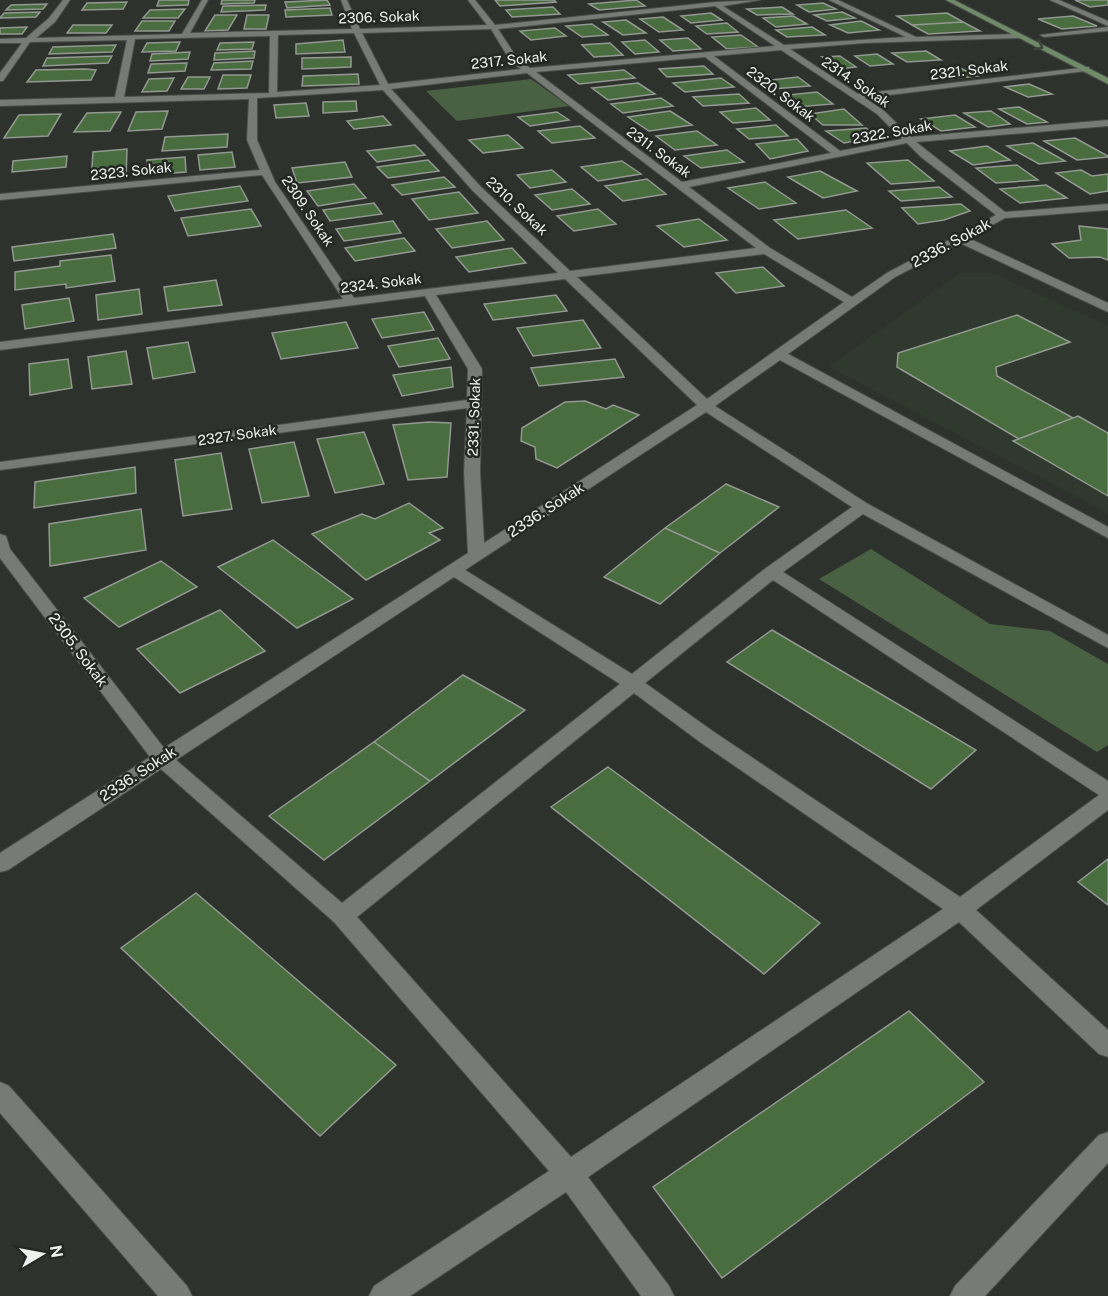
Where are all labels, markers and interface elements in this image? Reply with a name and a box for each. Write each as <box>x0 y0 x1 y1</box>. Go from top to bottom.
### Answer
street label: 2306. Sokak <box>338 8 420 26</box>
one-way arrow <box>1032 39 1043 50</box>
street label: 2317. Sokak <box>470 48 548 72</box>
street label: 2314. Sokak <box>819 53 893 111</box>
street label: 2321. Sokak <box>929 57 1009 83</box>
street label: 2320. Sokak <box>744 63 818 125</box>
street label: 2322. Sokak <box>851 117 933 147</box>
street label: 2311. Sokak <box>624 123 694 181</box>
street label: 2323. Sokak <box>90 159 172 183</box>
street label: 2309. Sokak <box>279 173 337 249</box>
street label: 2310. Sokak <box>483 173 551 239</box>
street label: 2336. Sokak <box>908 215 993 271</box>
street label: 2324. Sokak <box>340 270 422 296</box>
street label: 2331. Sokak <box>465 377 483 457</box>
street label: 2327. Sokak <box>197 422 277 448</box>
street label: 2336. Sokak <box>504 479 587 541</box>
street label: 2305. Sokak <box>45 610 112 690</box>
street label: 2336. Sokak <box>96 743 179 805</box>
north arrow <box>12 1224 72 1284</box>
text: N <box>46 1244 67 1259</box>

